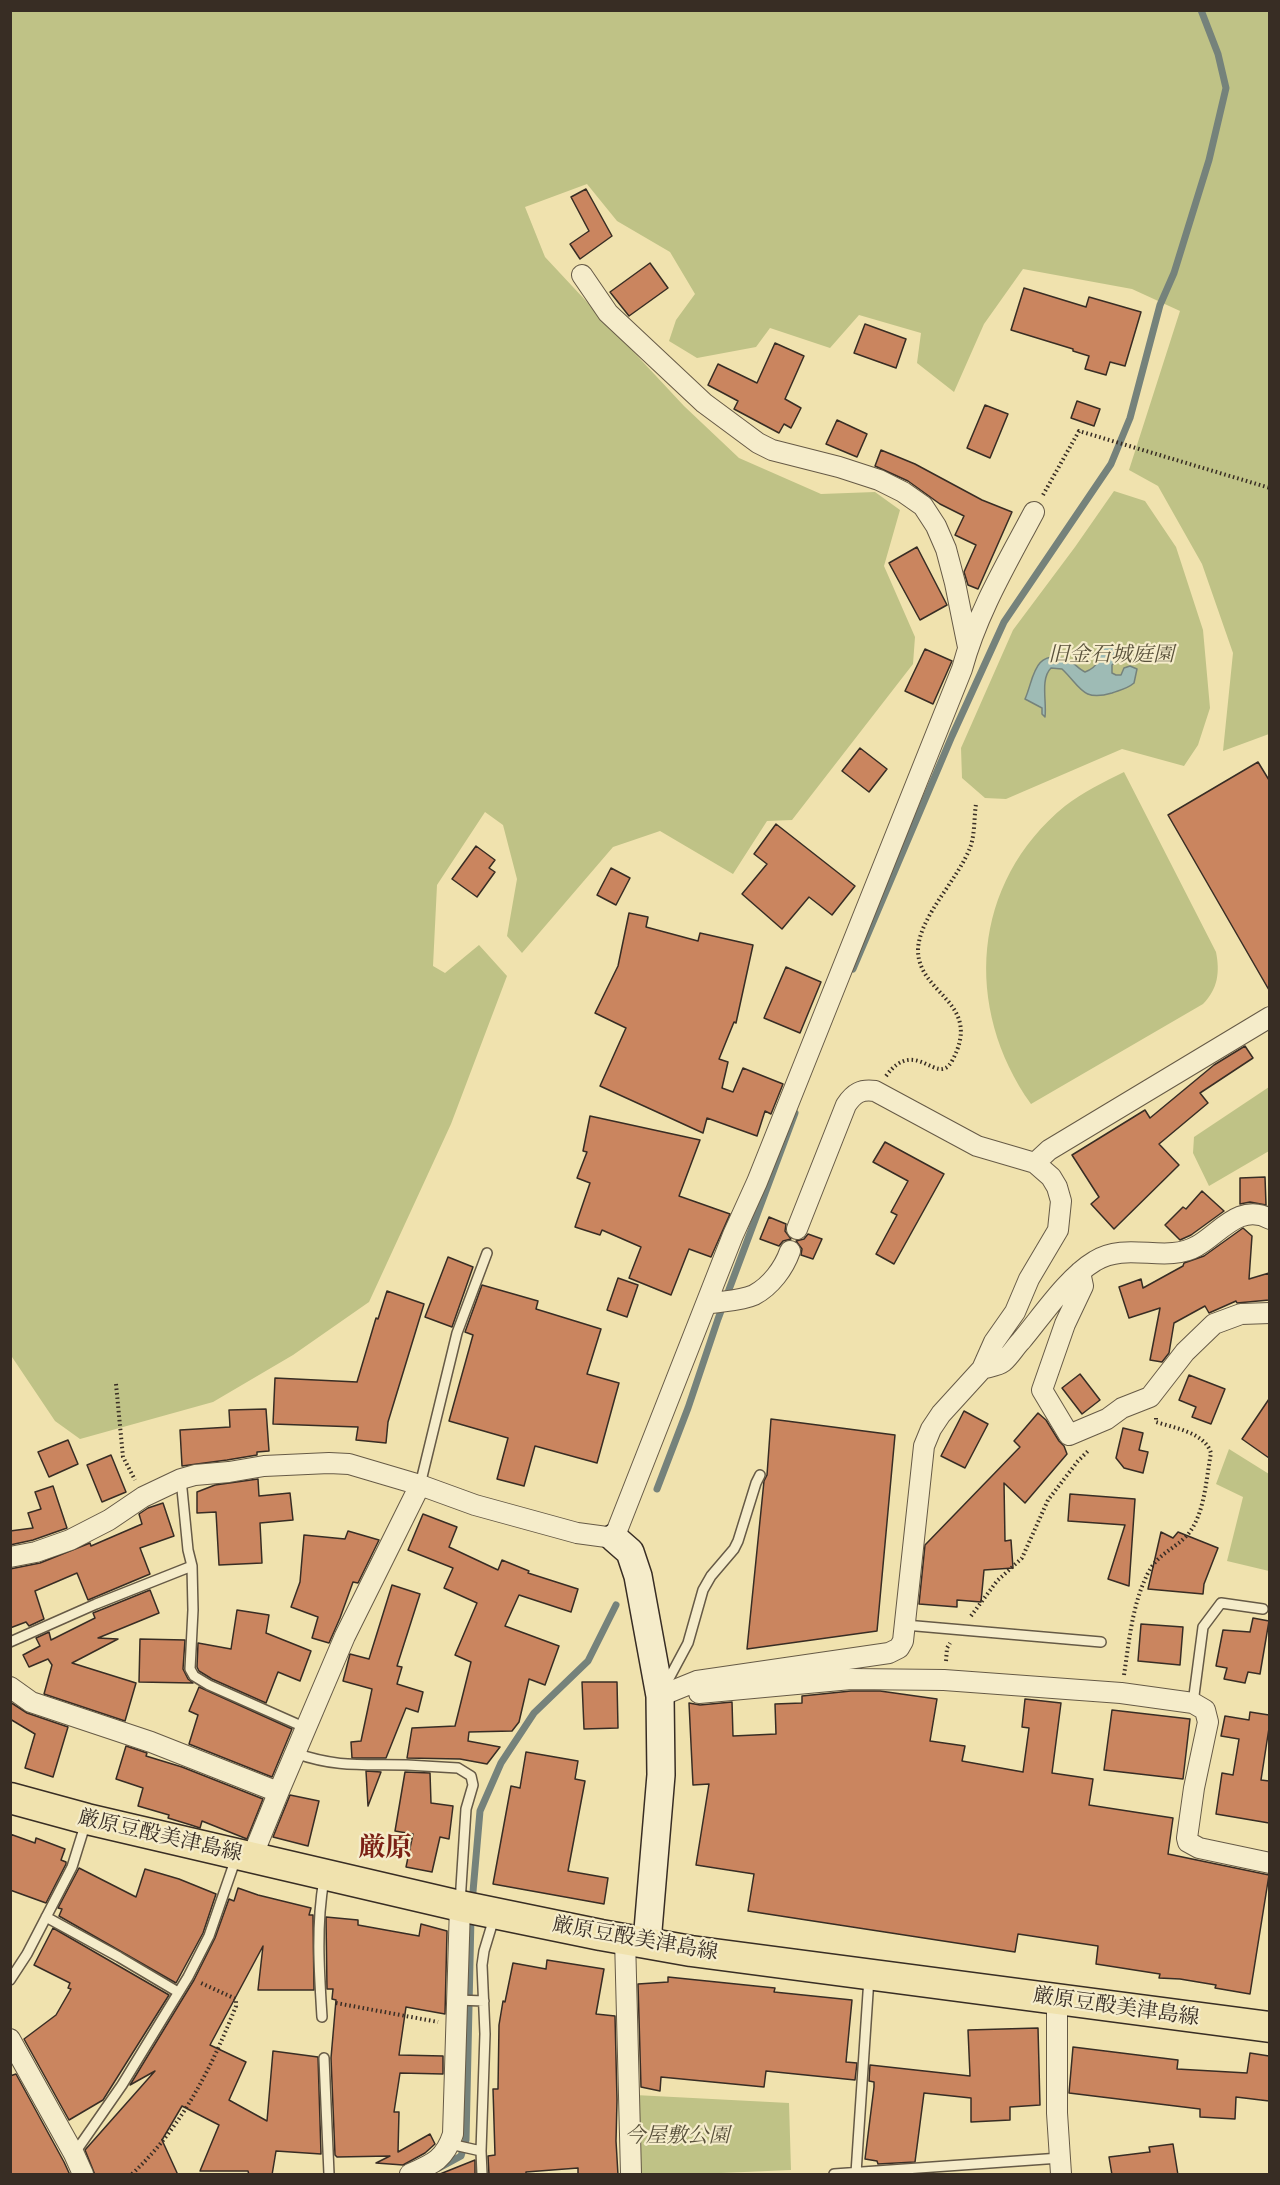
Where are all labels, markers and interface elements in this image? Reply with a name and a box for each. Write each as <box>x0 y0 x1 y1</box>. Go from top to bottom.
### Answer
park label: 旧金石城庭園 <box>1048 642 1174 668</box>
street label: 厳原豆酘美津島線 <box>75 1805 245 1867</box>
district label: 厳原 <box>358 1833 412 1865</box>
street label: 厳原豆酘美津島線 <box>550 1912 720 1966</box>
street label: 厳原豆酘美津島線 <box>1031 1983 1201 2031</box>
park label: 今屋敷公園 <box>625 2123 729 2149</box>

